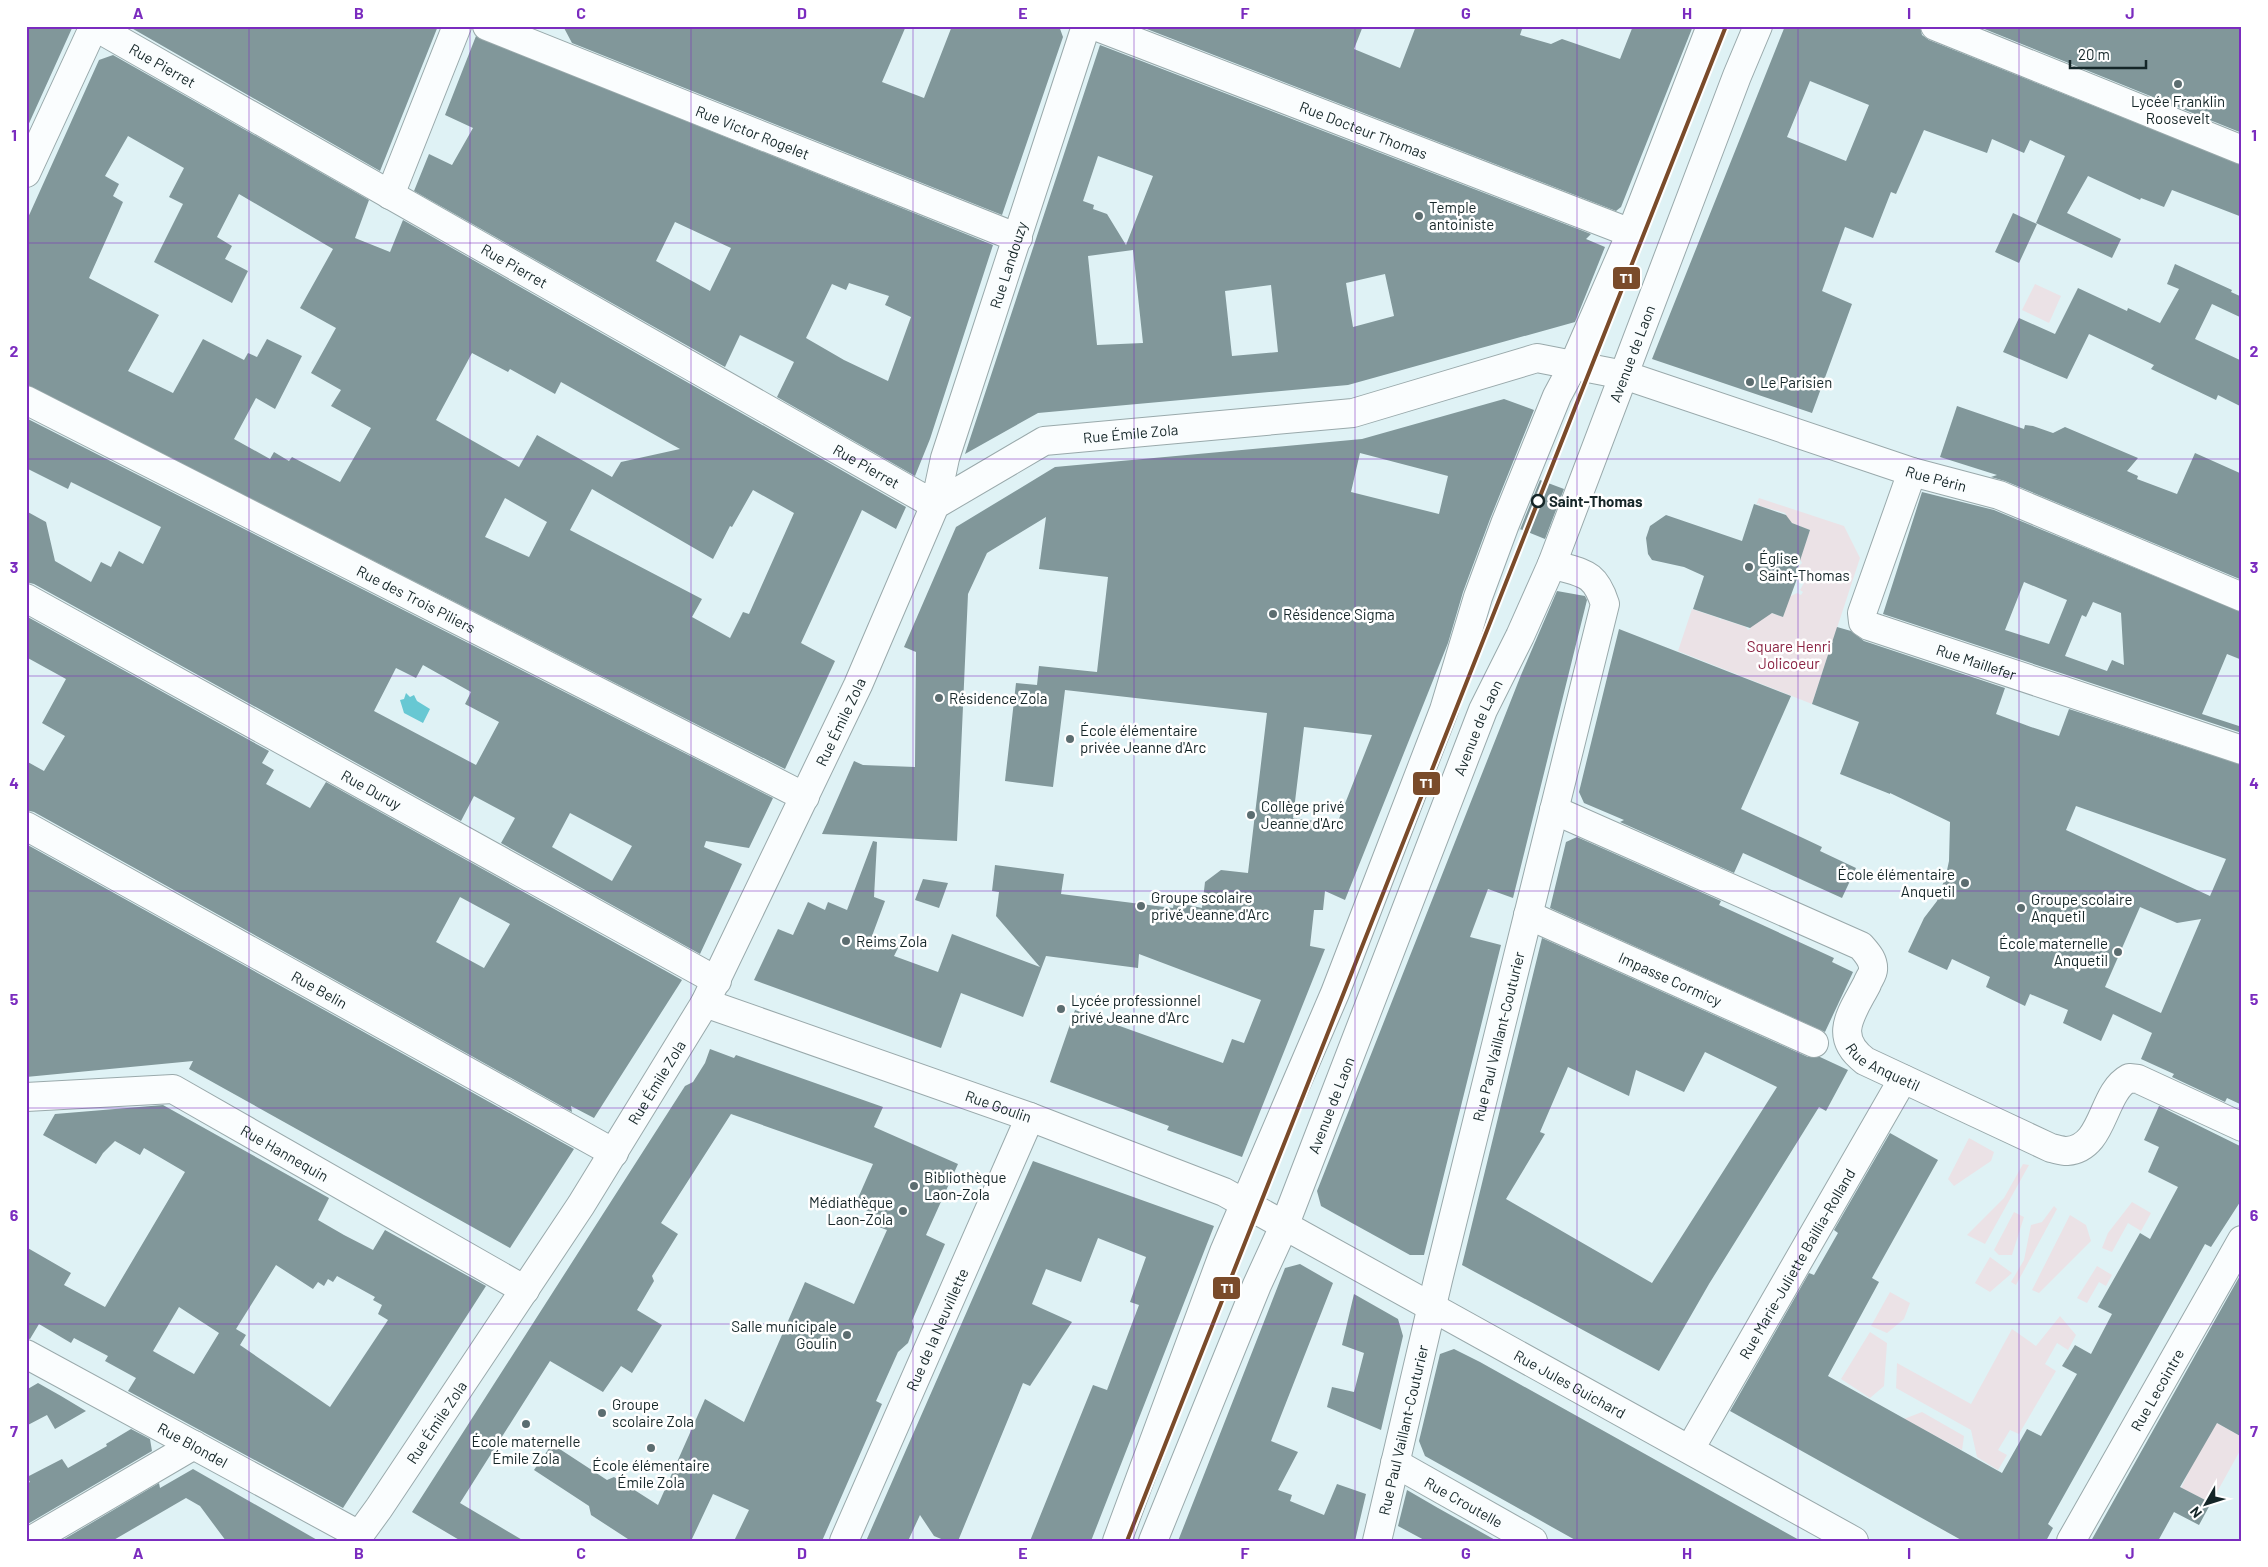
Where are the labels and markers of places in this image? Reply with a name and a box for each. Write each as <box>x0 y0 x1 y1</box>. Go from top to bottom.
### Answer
marker: Lycée Franklin Roosevelt <box>2172 78 2184 90</box>
place label: Lycée Franklin Roosevelt <box>2131 92 2225 127</box>
place label: Temple antoiniste <box>1429 198 1494 233</box>
marker: Temple antoiniste <box>1413 210 1425 222</box>
place label: Le Parisien <box>1760 373 1832 391</box>
marker: Le Parisien <box>1744 376 1756 388</box>
place label: Saint-Thomas <box>1549 492 1643 510</box>
marker: Saint-Thomas <box>1531 494 1545 508</box>
place label: Église Saint-Thomas <box>1759 549 1850 584</box>
marker: Église Saint-Thomas <box>1743 561 1755 573</box>
place label: Résidence Sigma <box>1283 605 1395 623</box>
marker: Résidence Sigma <box>1267 608 1279 620</box>
place label: Résidence Zola <box>949 689 1047 707</box>
marker: Résidence Zola <box>933 692 945 704</box>
place label: École élémentaire privée Jeanne d'Arc <box>1080 721 1206 756</box>
marker: École élémentaire privée Jeanne d'Arc <box>1064 733 1076 745</box>
place label: Collège privé Jeanne d'Arc <box>1261 797 1345 832</box>
marker: Collège privé Jeanne d'Arc <box>1245 809 1257 821</box>
place label: École élémentaire Anquetil <box>1837 865 1955 900</box>
marker: École élémentaire Anquetil <box>1959 877 1971 889</box>
place label: Groupe scolaire privé Jeanne d'Arc <box>1151 888 1269 923</box>
place label: Groupe scolaire Anquetil <box>2031 890 2132 925</box>
marker: Groupe scolaire privé Jeanne d'Arc <box>1135 900 1147 912</box>
marker: Groupe scolaire Anquetil <box>2015 902 2027 914</box>
place label: Reims Zola <box>856 932 927 950</box>
place label: École maternelle Anquetil <box>1999 934 2108 969</box>
marker: Reims Zola <box>840 935 852 947</box>
marker: École maternelle Anquetil <box>2112 946 2124 958</box>
place label: Lycée professionnel privé Jeanne d'Arc <box>1071 991 1201 1026</box>
marker: Lycée professionnel privé Jeanne d'Arc <box>1055 1003 1067 1015</box>
place label: Bibliothèque Laon-Zola <box>924 1168 1007 1203</box>
marker: Bibliothèque Laon-Zola <box>908 1180 920 1192</box>
place label: Médiathèque Laon-Zola <box>809 1193 893 1228</box>
marker: Médiathèque Laon-Zola <box>897 1205 909 1217</box>
place label: Salle municipale Goulin <box>731 1317 837 1352</box>
marker: Salle municipale Goulin <box>841 1329 853 1341</box>
place label: Groupe scolaire Zola <box>612 1395 694 1430</box>
marker: Groupe scolaire Zola <box>596 1407 608 1419</box>
marker: École maternelle Émile Zola <box>520 1418 532 1430</box>
place label: École maternelle Émile Zola <box>471 1432 581 1467</box>
marker: École élémentaire Émile Zola <box>645 1442 657 1454</box>
place label: École élémentaire Émile Zola <box>592 1456 710 1491</box>

